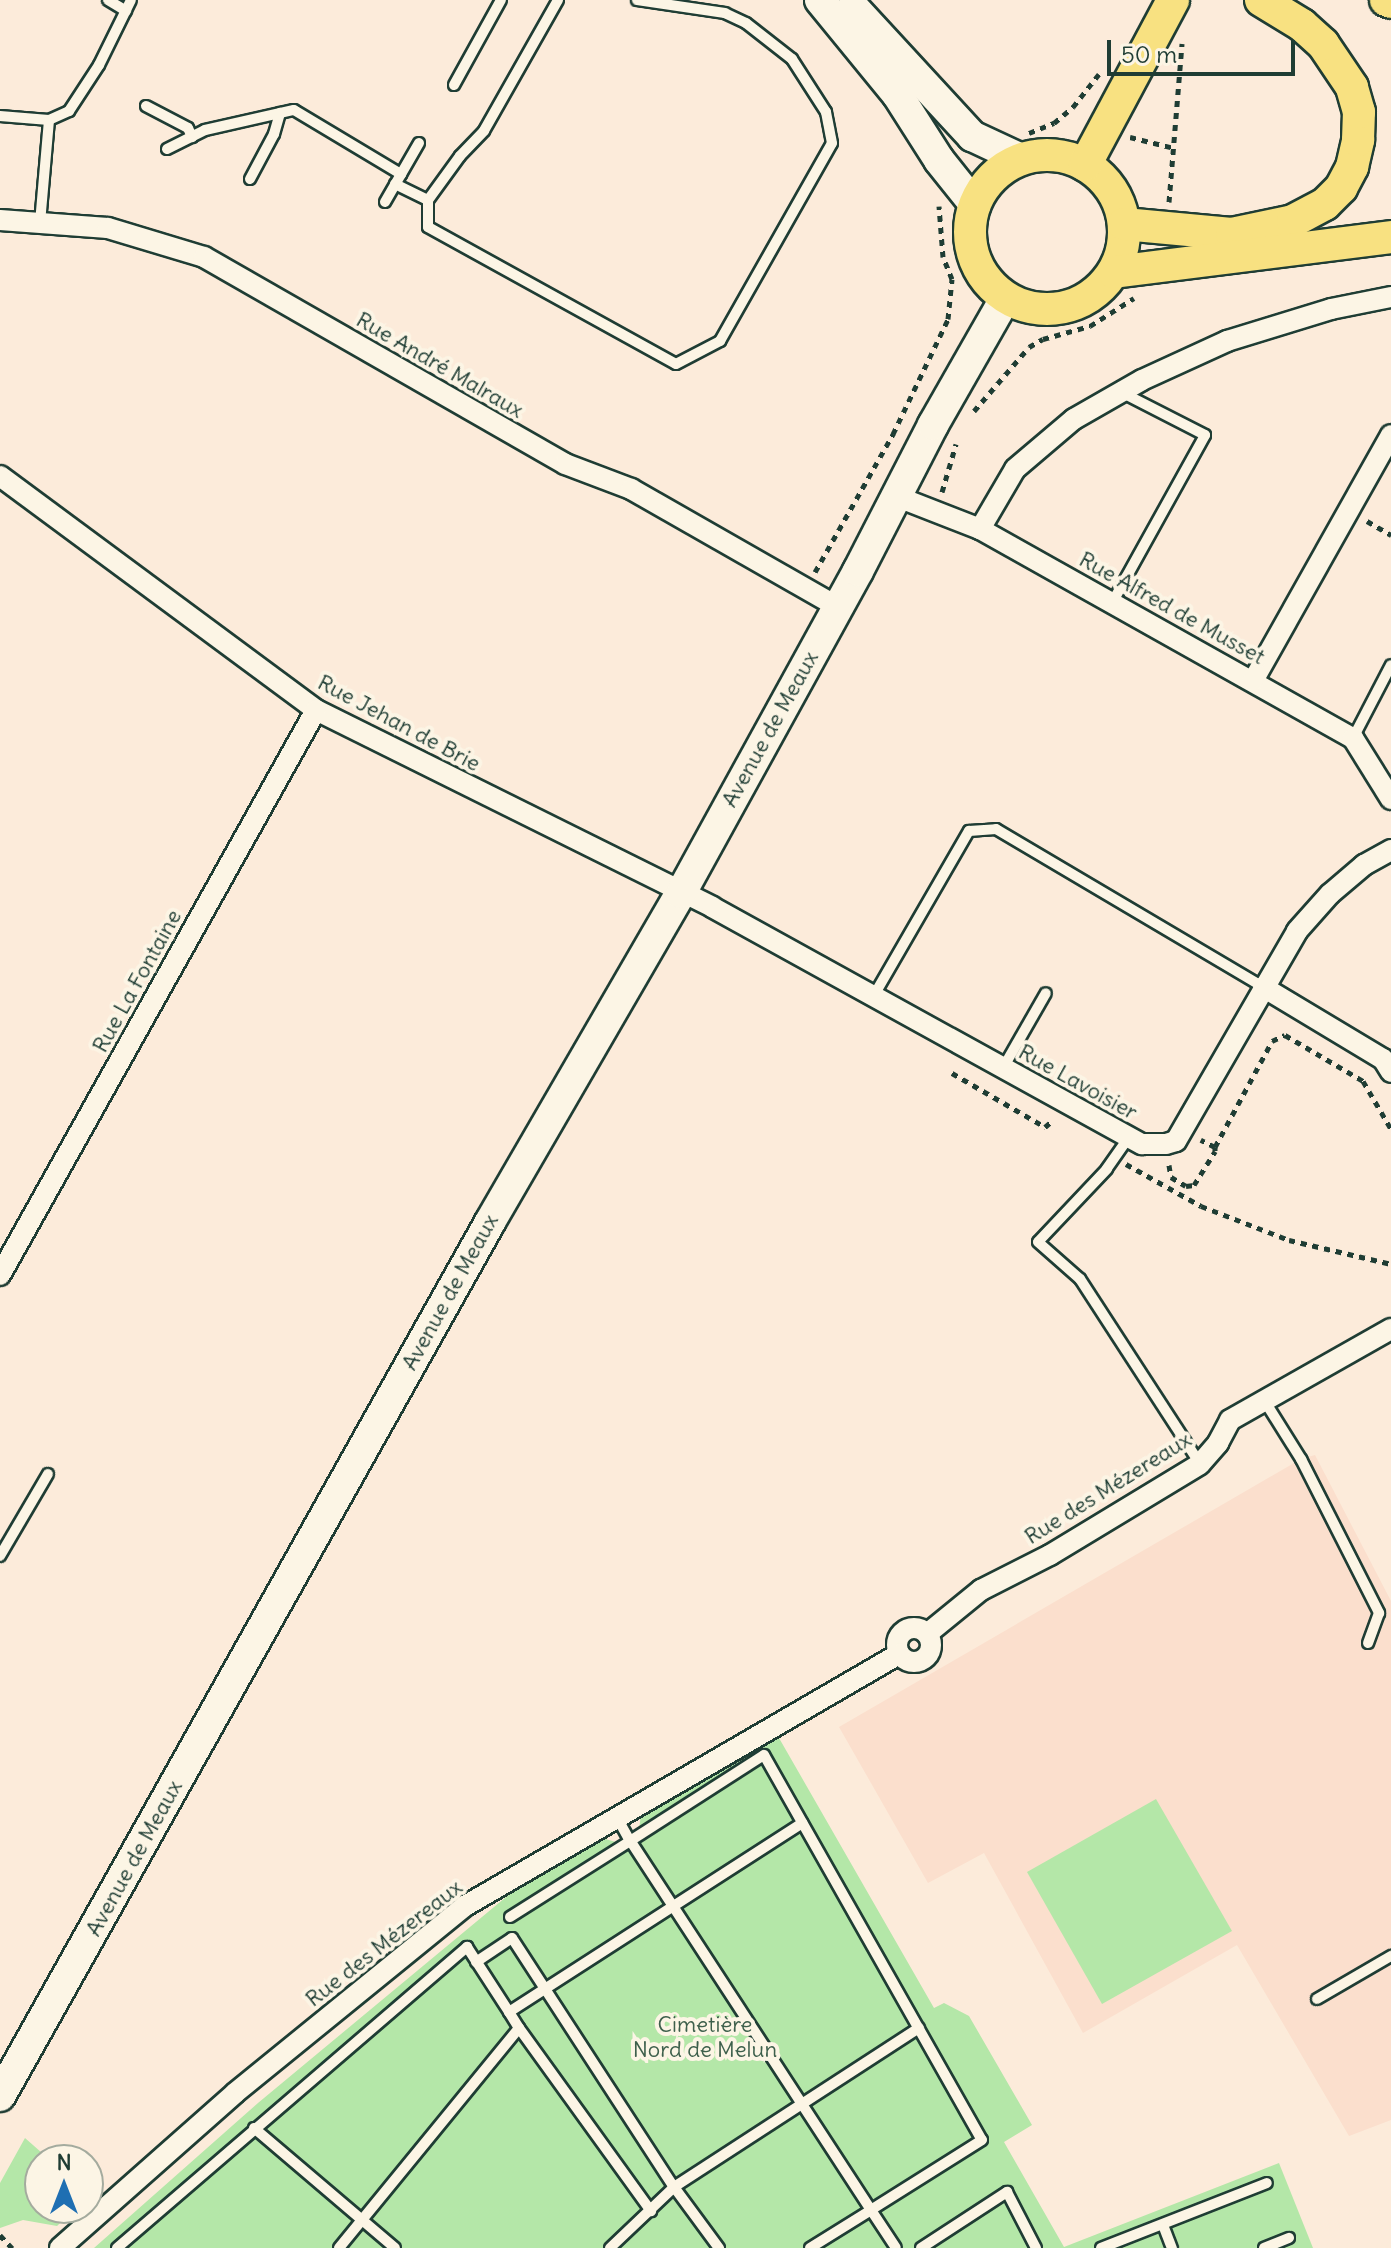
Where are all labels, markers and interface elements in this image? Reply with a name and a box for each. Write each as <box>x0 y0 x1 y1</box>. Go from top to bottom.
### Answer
scale bar <box>1111 24 1299 74</box>
text: 50 m <box>1121 39 1177 69</box>
street label: Rue André Malraux <box>352 306 528 424</box>
street label: Rue Alfred de Musset <box>1075 546 1269 670</box>
street label: Avenue de Meaux <box>716 646 824 812</box>
street label: Rue Jehan de Brie <box>313 669 485 777</box>
street label: Rue La Fontaine <box>87 905 187 1057</box>
street label: Rue Lavoisier <box>1014 1039 1142 1125</box>
street label: Avenue de Meaux <box>396 1209 504 1375</box>
street label: Rue des Mézereaux <box>1020 1426 1196 1550</box>
street label: Avenue de Meaux <box>80 1775 188 1941</box>
street label: Rue des Mézereaux <box>300 1874 468 2012</box>
park label: Cimetière Nord de Melun <box>633 2011 777 2062</box>
north arrow <box>24 2144 104 2224</box>
text: N <box>56 2148 72 2176</box>

